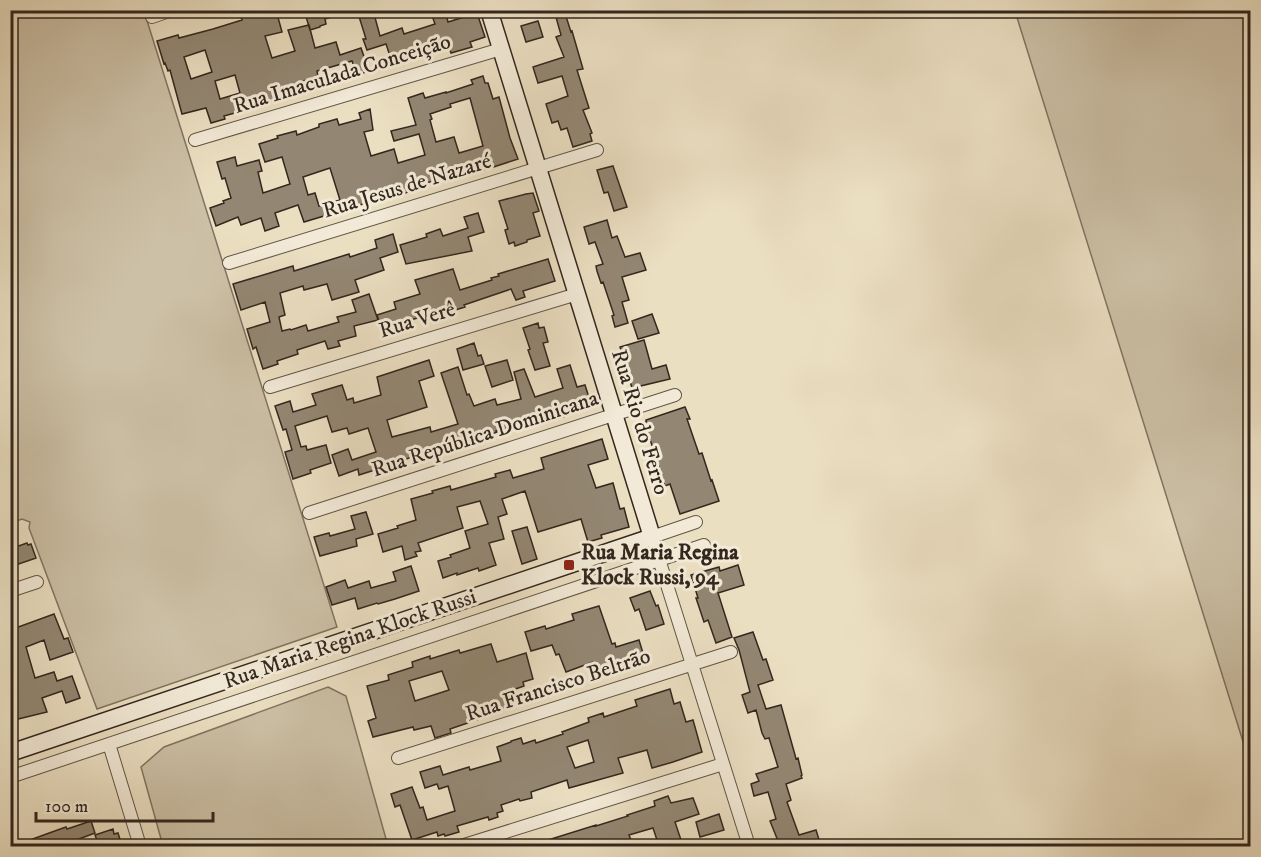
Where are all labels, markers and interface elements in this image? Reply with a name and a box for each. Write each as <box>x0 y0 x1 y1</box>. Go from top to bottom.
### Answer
street label: Rua Imaculada Conceição <box>230 28 454 120</box>
street label: Rua Jesus de Nazaré <box>320 148 494 224</box>
street label: Rua Verê <box>376 296 458 344</box>
street label: Rua Rio do Ferro <box>605 346 675 498</box>
street label: Rua República Dominicana <box>368 384 602 483</box>
place label: Rua Maria Regina Klock Russi, 94 <box>581 539 739 591</box>
marker: Rua Maria Regina Klock Russi, 94 <box>562 558 576 572</box>
street label: Rua Maria Regina Klock Russi <box>220 583 480 695</box>
street label: Rua Francisco Beltrão <box>462 642 654 728</box>
scale bar <box>36 785 213 823</box>
text: 100 m <box>45 796 88 818</box>

